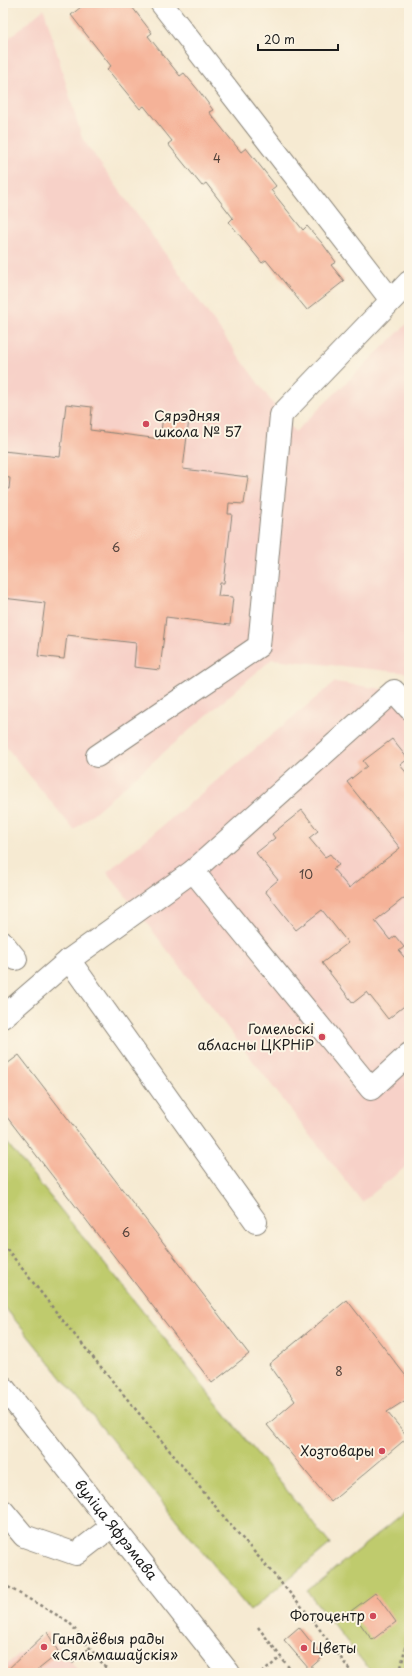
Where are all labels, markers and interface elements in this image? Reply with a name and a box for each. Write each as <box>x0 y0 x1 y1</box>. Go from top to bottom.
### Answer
scale bar <box>258 26 338 52</box>
text: 20 m <box>264 30 295 48</box>
house number: 4 <box>213 149 221 167</box>
place label: Сярэдняя школа № 57 <box>154 405 242 442</box>
marker: Сярэдняя школа № 57 <box>141 419 151 429</box>
house number: 6 <box>112 538 120 556</box>
house number: 10 <box>299 865 313 883</box>
place label: Гомельскі абласны ЦКРНіР <box>197 1018 314 1055</box>
marker: Гомельскі абласны ЦКРНіР <box>317 1032 327 1042</box>
house number: 6 <box>122 1223 130 1241</box>
house number: 8 <box>335 1362 343 1380</box>
place label: Хозтовары <box>300 1440 374 1461</box>
marker: Хозтовары <box>377 1446 387 1456</box>
street label: вуліца Яфрэмава <box>70 1475 163 1585</box>
place label: Фотоцентр <box>290 1605 365 1626</box>
marker: Фотоцентр <box>368 1611 378 1621</box>
place label: Гандлёвыя рады «Сяльмашаўскія» <box>52 1628 178 1665</box>
place label: Цветы <box>312 1637 356 1658</box>
marker: Гандлёвыя рады «Сяльмашаўскія» <box>39 1642 49 1652</box>
marker: Цветы <box>299 1643 309 1653</box>

